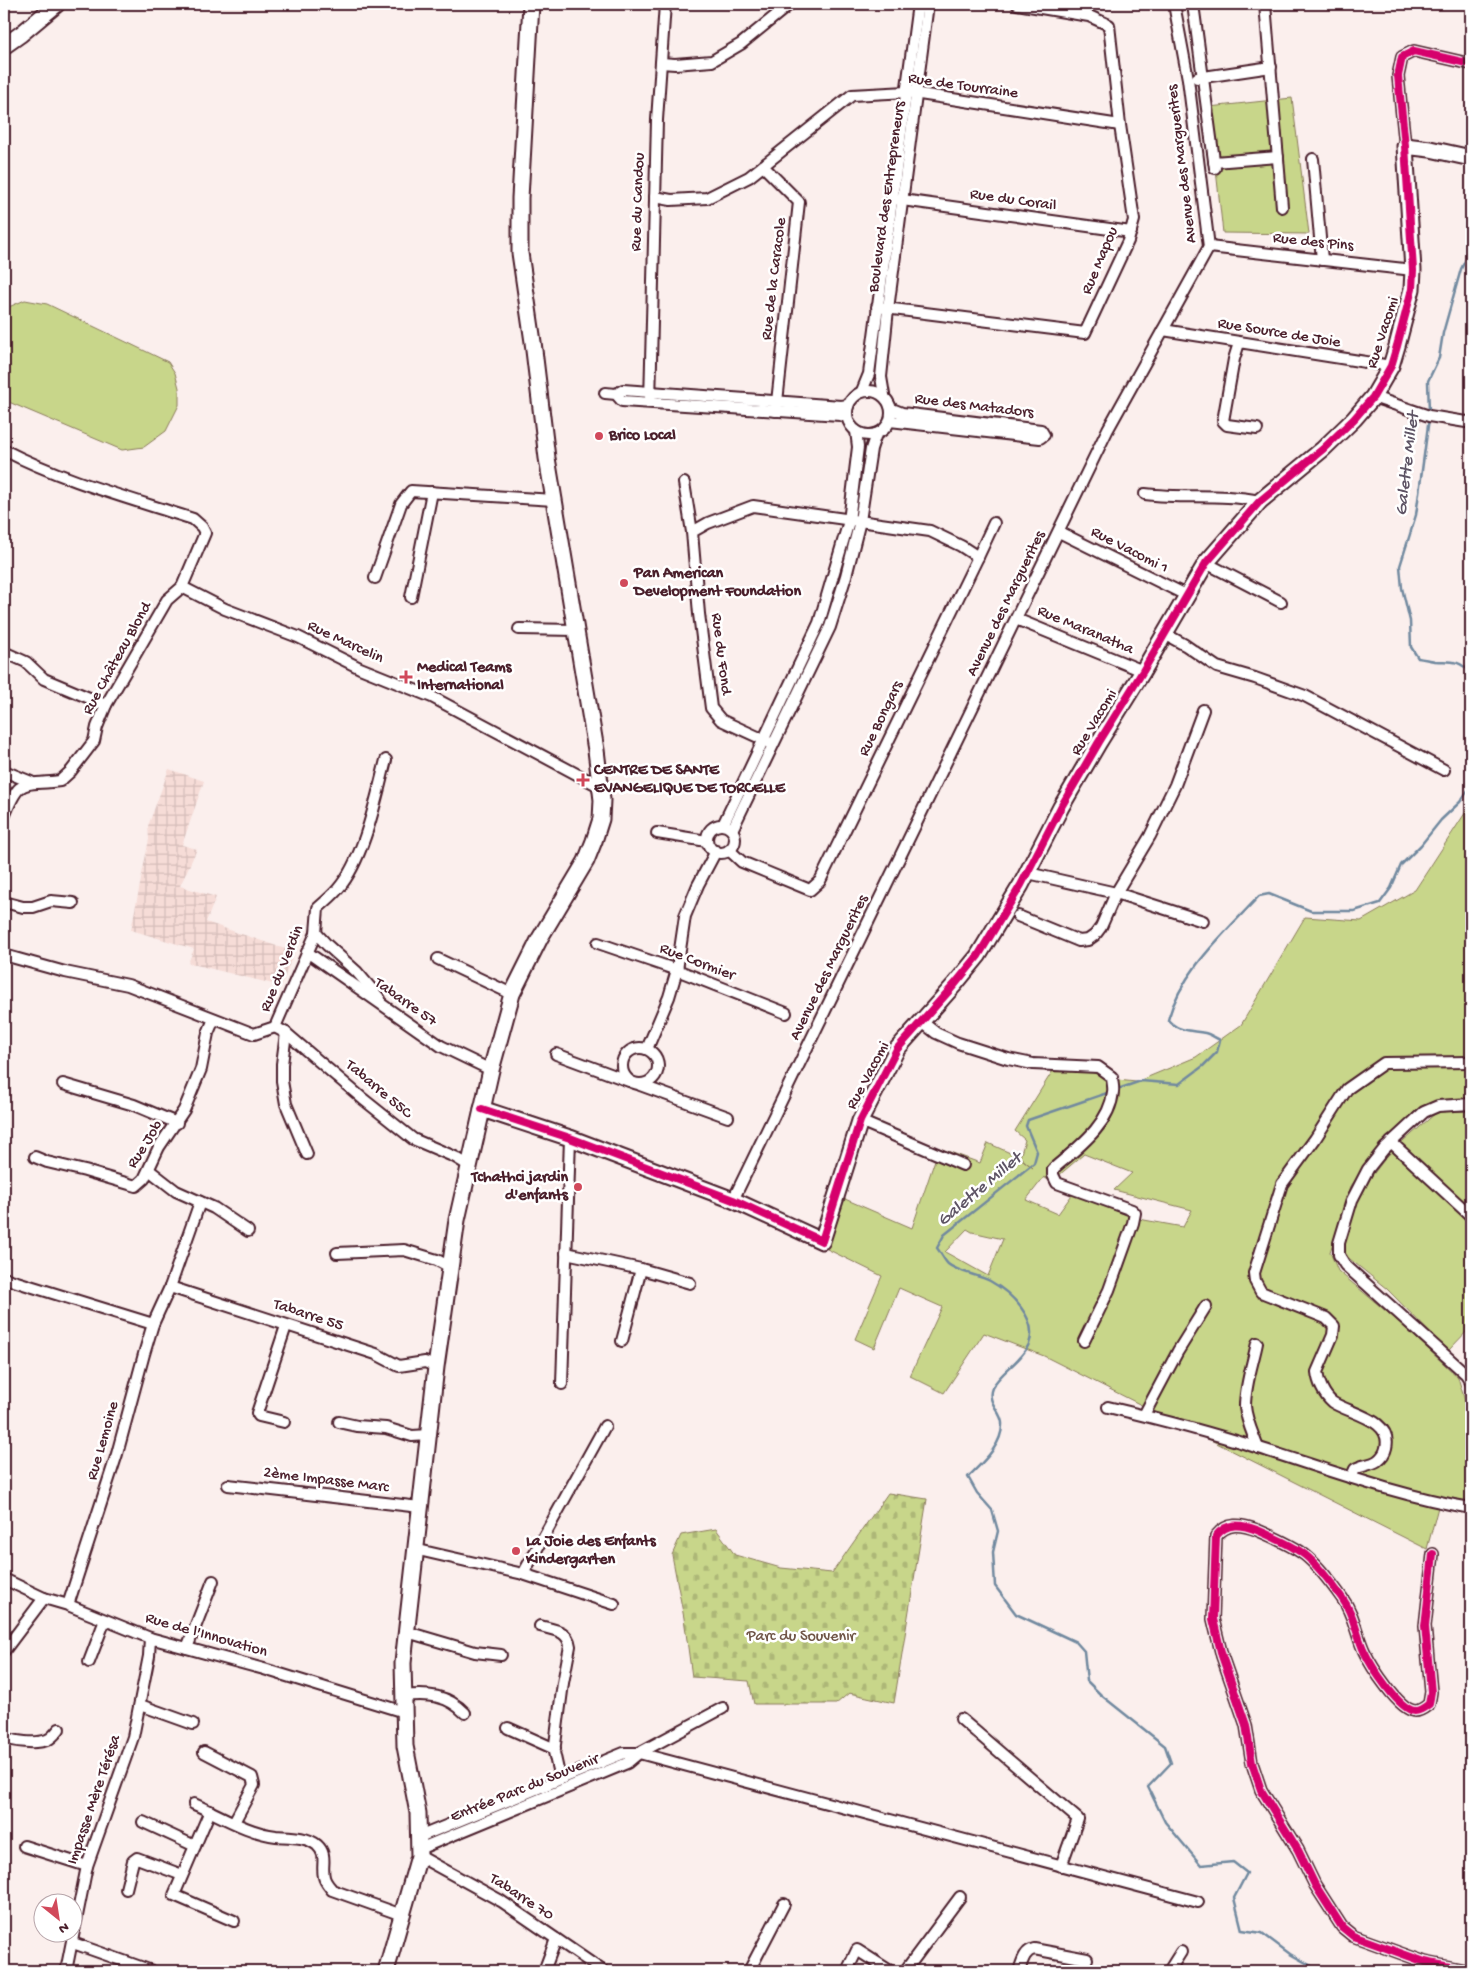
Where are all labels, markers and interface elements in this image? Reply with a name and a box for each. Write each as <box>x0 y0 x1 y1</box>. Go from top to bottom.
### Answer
street label: Rue de Tourraine <box>907 70 1020 104</box>
street label: Avenue des Marguerites <box>1164 83 1202 244</box>
street label: Boulevard des Entrepreneurs <box>865 99 911 295</box>
street label: Rue du Candou <box>628 152 650 252</box>
street label: Rue du Corail <box>969 186 1057 216</box>
street label: Rue de la Caracole <box>758 216 792 341</box>
street label: Rue Mapou <box>1078 224 1124 298</box>
street label: Rue des Pins <box>1272 229 1355 257</box>
street label: Rue Vacomi <box>1363 295 1405 371</box>
street label: Rue Source de Joie <box>1216 315 1343 353</box>
street label: Rue des Matadors <box>913 390 1036 424</box>
water label: Galette Millet <box>1391 408 1425 517</box>
place label: Brico Local <box>608 427 676 446</box>
marker: Brico Local <box>593 430 605 442</box>
street label: Rue Vacomi 1 <box>1087 523 1171 579</box>
street label: Avenue des Marguerites <box>963 527 1051 680</box>
place label: Pan American Development Foundation <box>632 565 801 602</box>
marker: Pan American Development Foundation <box>618 577 630 589</box>
street label: Rue Château Blond <box>79 598 158 719</box>
street label: Rue Maranatha <box>1034 602 1137 660</box>
street label: Rue du Fond <box>706 612 735 698</box>
street label: Rue Marcelin <box>304 617 386 669</box>
place label: Medical Teams International <box>417 659 512 696</box>
marker: Medical Teams International <box>399 670 413 684</box>
street label: Rue Bongars <box>856 677 909 760</box>
street label: Rue Vacomi <box>1068 686 1122 760</box>
place label: CENTRE DE SANTE EVANGELIQUE DE TORCELLE <box>593 762 786 799</box>
marker: CENTRE DE SANTE EVANGELIQUE DE TORCELLE <box>576 773 590 787</box>
street label: Avenue des Marguerites <box>786 891 874 1044</box>
street label: Rue du Verdin <box>257 922 309 1015</box>
street label: Rue Cormier <box>657 940 739 987</box>
street label: Tabarre 57 <box>369 974 441 1032</box>
street label: Rue Vacomi <box>843 1039 895 1113</box>
street label: Tabarre 55C <box>340 1056 416 1124</box>
street label: Rue Job <box>124 1117 168 1173</box>
water label: Galette Millet <box>933 1146 1029 1231</box>
place label: Tchathci jardin d'enfants <box>469 1169 569 1206</box>
marker: Tchathci jardin d'enfants <box>572 1181 584 1193</box>
street label: Tabarre 55 <box>270 1295 345 1336</box>
street label: Rue Lemoine <box>84 1399 125 1483</box>
street label: 2ème Impasse Marc <box>262 1464 390 1498</box>
place label: La Joie des Enfants Kindergarten <box>525 1532 657 1570</box>
marker: La Joie des Enfants Kindergarten <box>510 1545 522 1557</box>
street label: Rue de l'Innovation <box>143 1609 270 1663</box>
park label: Parc du Souvenir <box>746 1628 857 1647</box>
street label: Impasse Mère Térésa <box>64 1732 126 1867</box>
street label: Entrée Parc du Souvenir <box>448 1750 603 1828</box>
street label: Tabarre 70 <box>484 1870 557 1926</box>
north arrow <box>32 1892 82 1942</box>
text: N <box>55 1917 71 1937</box>

